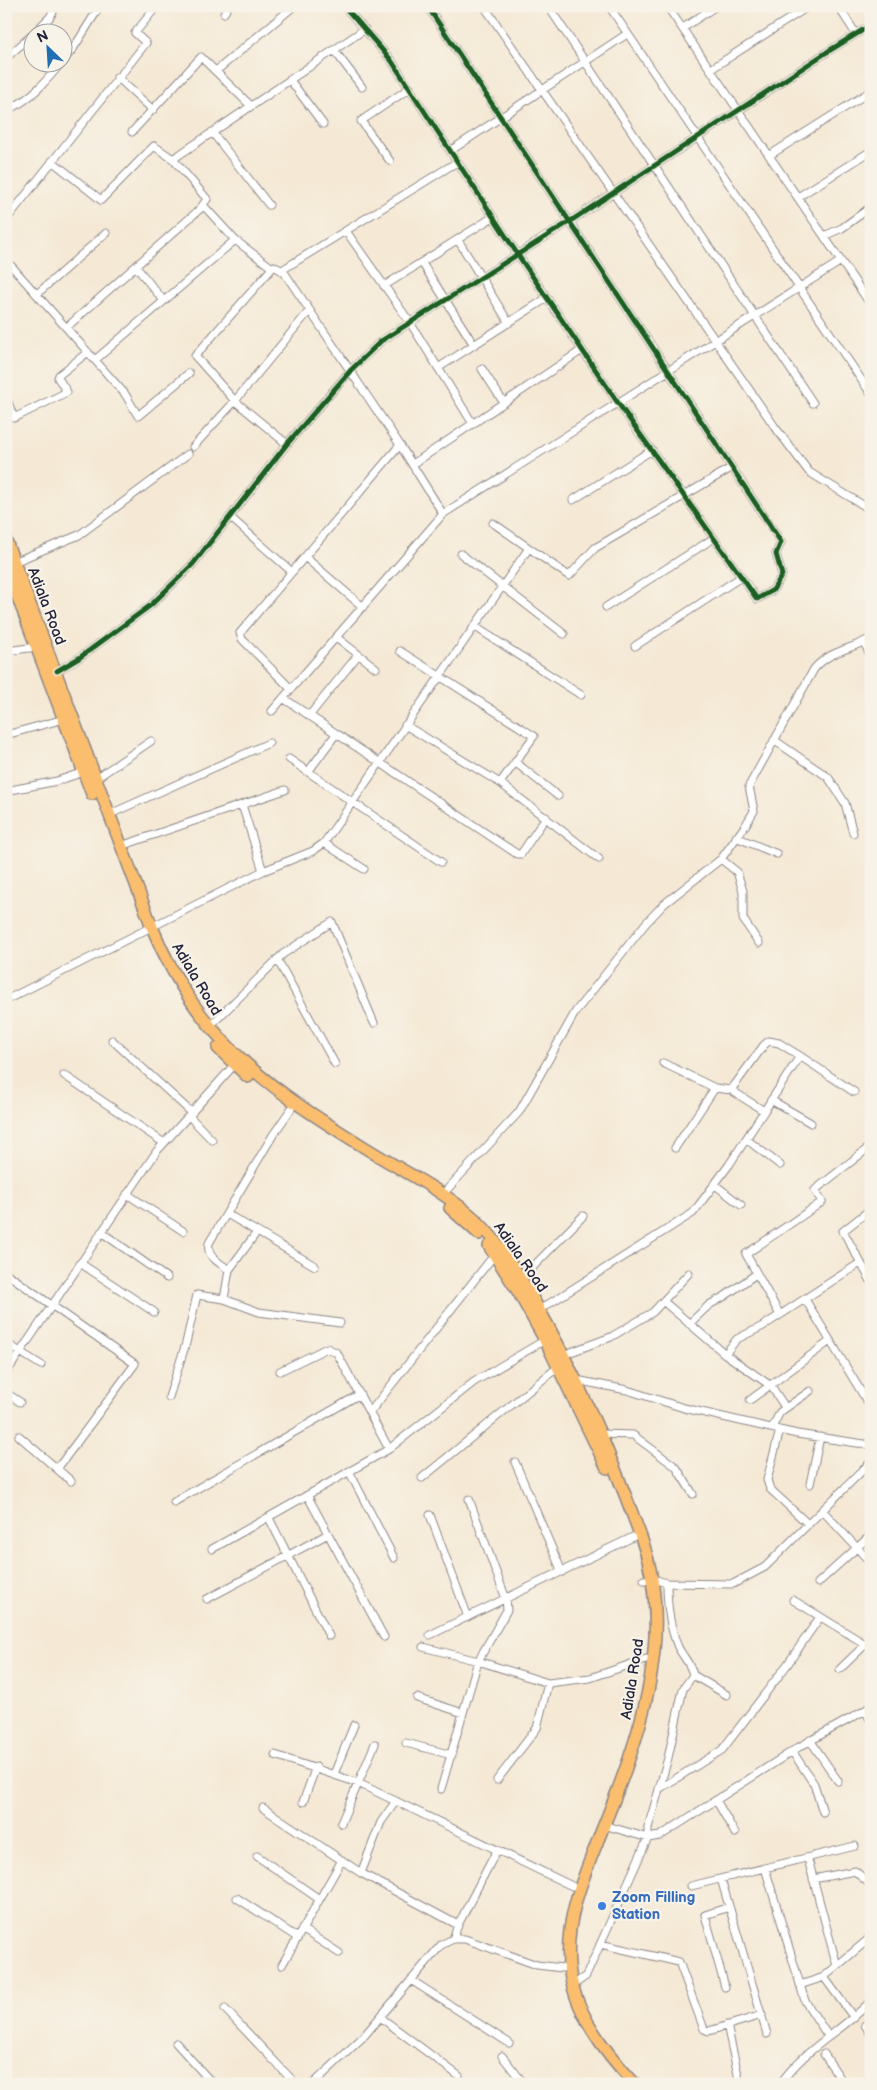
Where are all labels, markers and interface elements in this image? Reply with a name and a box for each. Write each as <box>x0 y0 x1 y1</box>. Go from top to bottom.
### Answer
north arrow <box>22 22 72 72</box>
text: N <box>34 27 51 47</box>
street label: Adiala Road <box>23 565 70 648</box>
street label: Adiala Road <box>167 939 226 1019</box>
street label: Adiala Road <box>489 1218 552 1296</box>
street label: Adiala Road <box>617 1637 648 1721</box>
place label: Zoom Filling Station <box>612 1888 695 1924</box>
marker: Zoom Filling Station <box>596 1900 608 1912</box>

